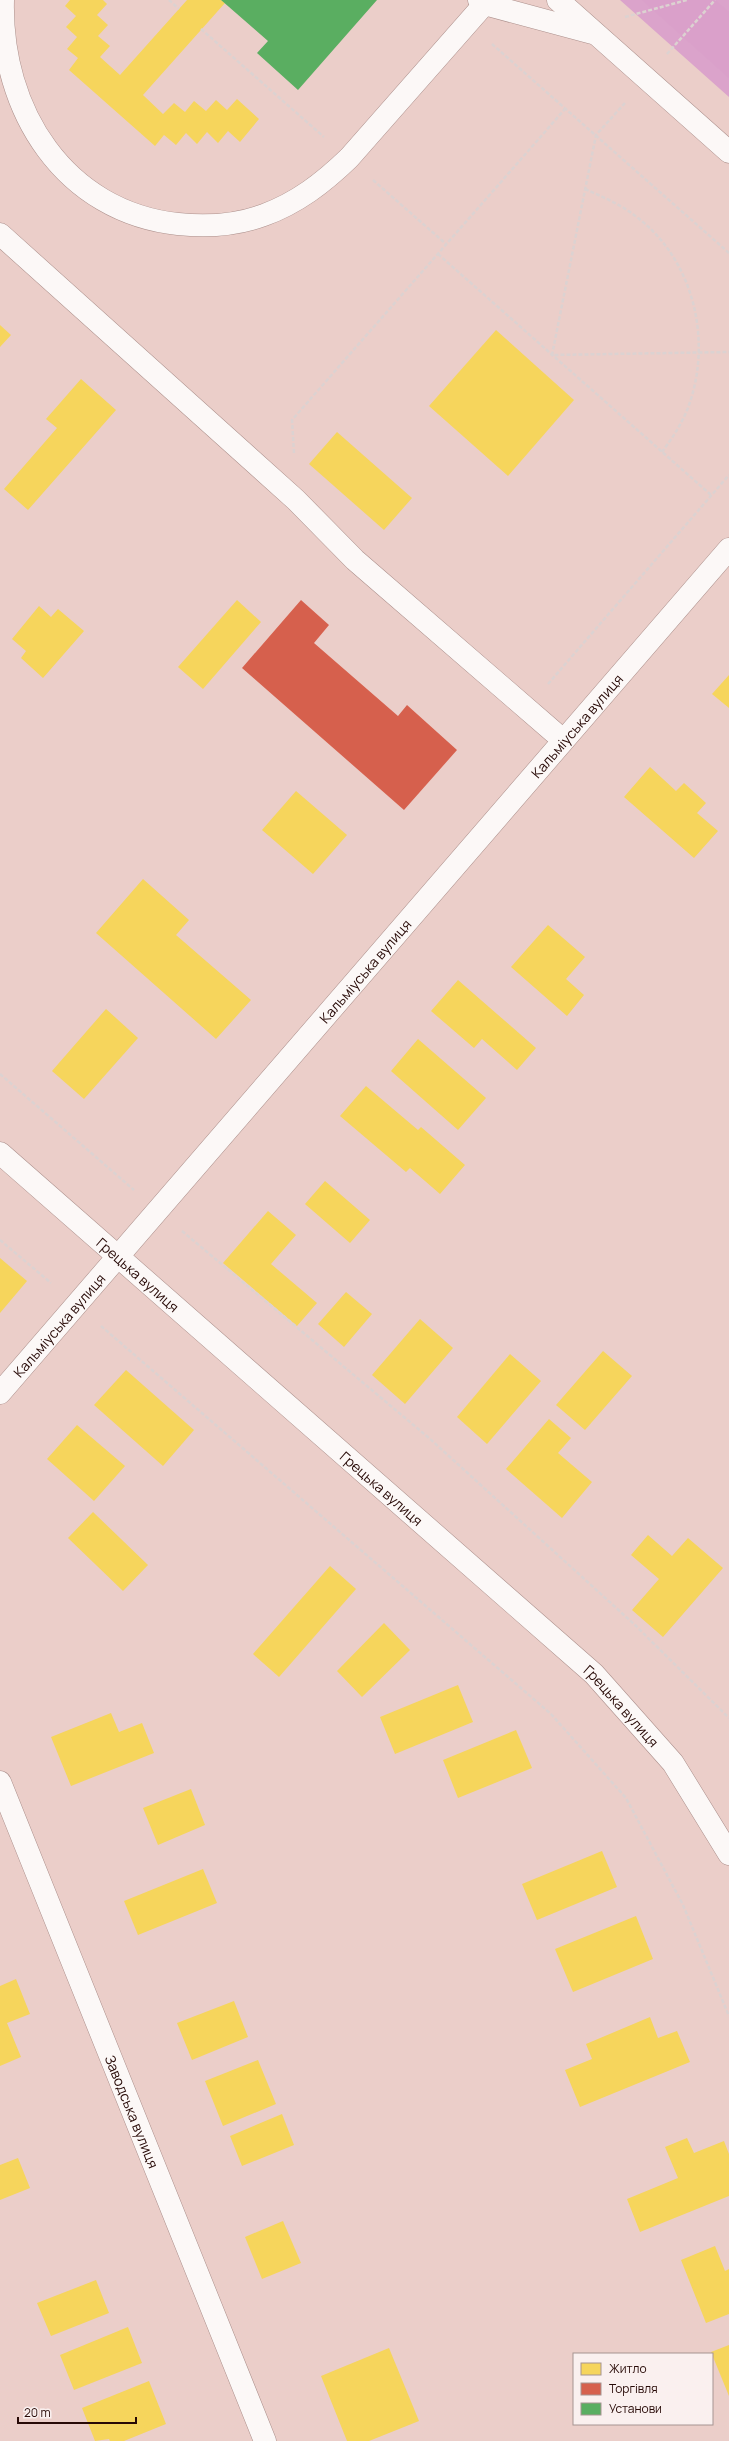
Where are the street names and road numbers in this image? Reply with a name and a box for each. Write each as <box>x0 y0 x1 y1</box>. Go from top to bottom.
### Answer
street label: Кальміуська вулиця <box>526 670 627 782</box>
street label: Кальміуська вулиця <box>315 915 415 1027</box>
street label: Грецька вулиця <box>93 1233 184 1316</box>
street label: Кальміуська вулиця <box>9 1269 109 1381</box>
street label: Грецька вулиця <box>337 1447 427 1529</box>
street label: Грецька вулиця <box>580 1660 663 1751</box>
street label: Заводська вулиця <box>101 2052 164 2171</box>

